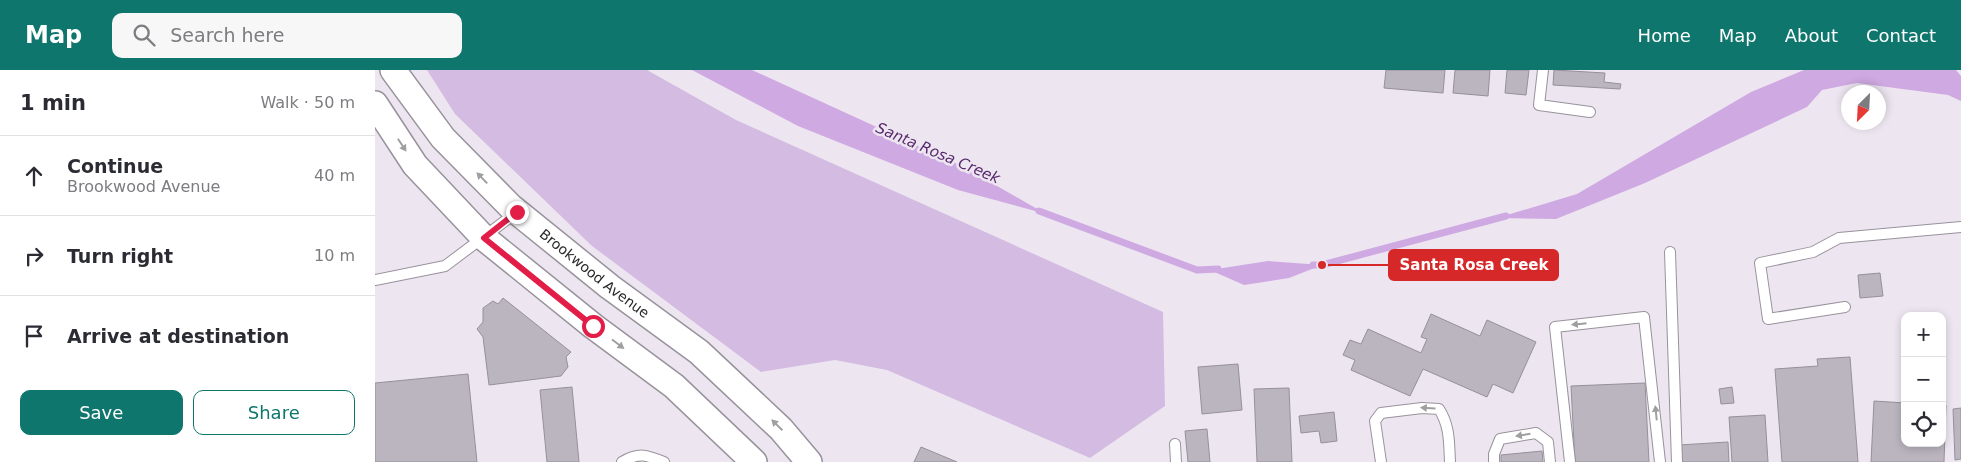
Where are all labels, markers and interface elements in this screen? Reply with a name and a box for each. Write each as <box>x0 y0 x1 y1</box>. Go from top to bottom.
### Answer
search box <box>112 13 462 58</box>
text: Map <box>25 21 82 49</box>
icon: search <box>130 21 158 49</box>
text: Search here <box>170 24 284 46</box>
text: Home <box>1638 25 1691 46</box>
text: Map <box>1719 25 1757 46</box>
text: About <box>1785 25 1838 46</box>
text: Contact <box>1866 25 1936 46</box>
north arrow <box>1841 85 1886 130</box>
text: 1 min <box>20 91 86 115</box>
text: Walk · 50 m <box>260 93 355 112</box>
water label: Santa Rosa Creek <box>873 119 1004 188</box>
one-way arrow <box>397 138 406 152</box>
text: Continue <box>67 155 163 177</box>
icon: ahead <box>20 162 48 190</box>
text: 40 m <box>314 166 355 185</box>
one-way arrow <box>477 172 489 184</box>
text: Brookwood Avenue <box>67 177 220 196</box>
route end <box>506 201 529 224</box>
street label: Brookwood Avenue <box>537 226 652 321</box>
icon: right <box>20 242 48 270</box>
text: Turn right <box>67 245 173 267</box>
text: 10 m <box>314 246 355 265</box>
callout: Santa Rosa Creek <box>1389 250 1558 280</box>
text: Santa Rosa Creek <box>1400 256 1550 274</box>
map controls <box>1901 312 1946 447</box>
button: + <box>1901 312 1946 357</box>
route start <box>582 315 605 338</box>
one-way arrow <box>1571 320 1587 328</box>
icon: arrive <box>20 322 48 350</box>
text: Arrive at destination <box>67 325 289 347</box>
one-way arrow <box>611 339 624 350</box>
button: − <box>1901 357 1946 402</box>
button: Save <box>20 390 183 435</box>
button: Share <box>193 390 355 435</box>
button: locate <box>1901 402 1946 447</box>
one-way arrow <box>1420 404 1436 412</box>
one-way arrow <box>1652 405 1660 421</box>
one-way arrow <box>771 419 783 431</box>
one-way arrow <box>1515 432 1531 440</box>

